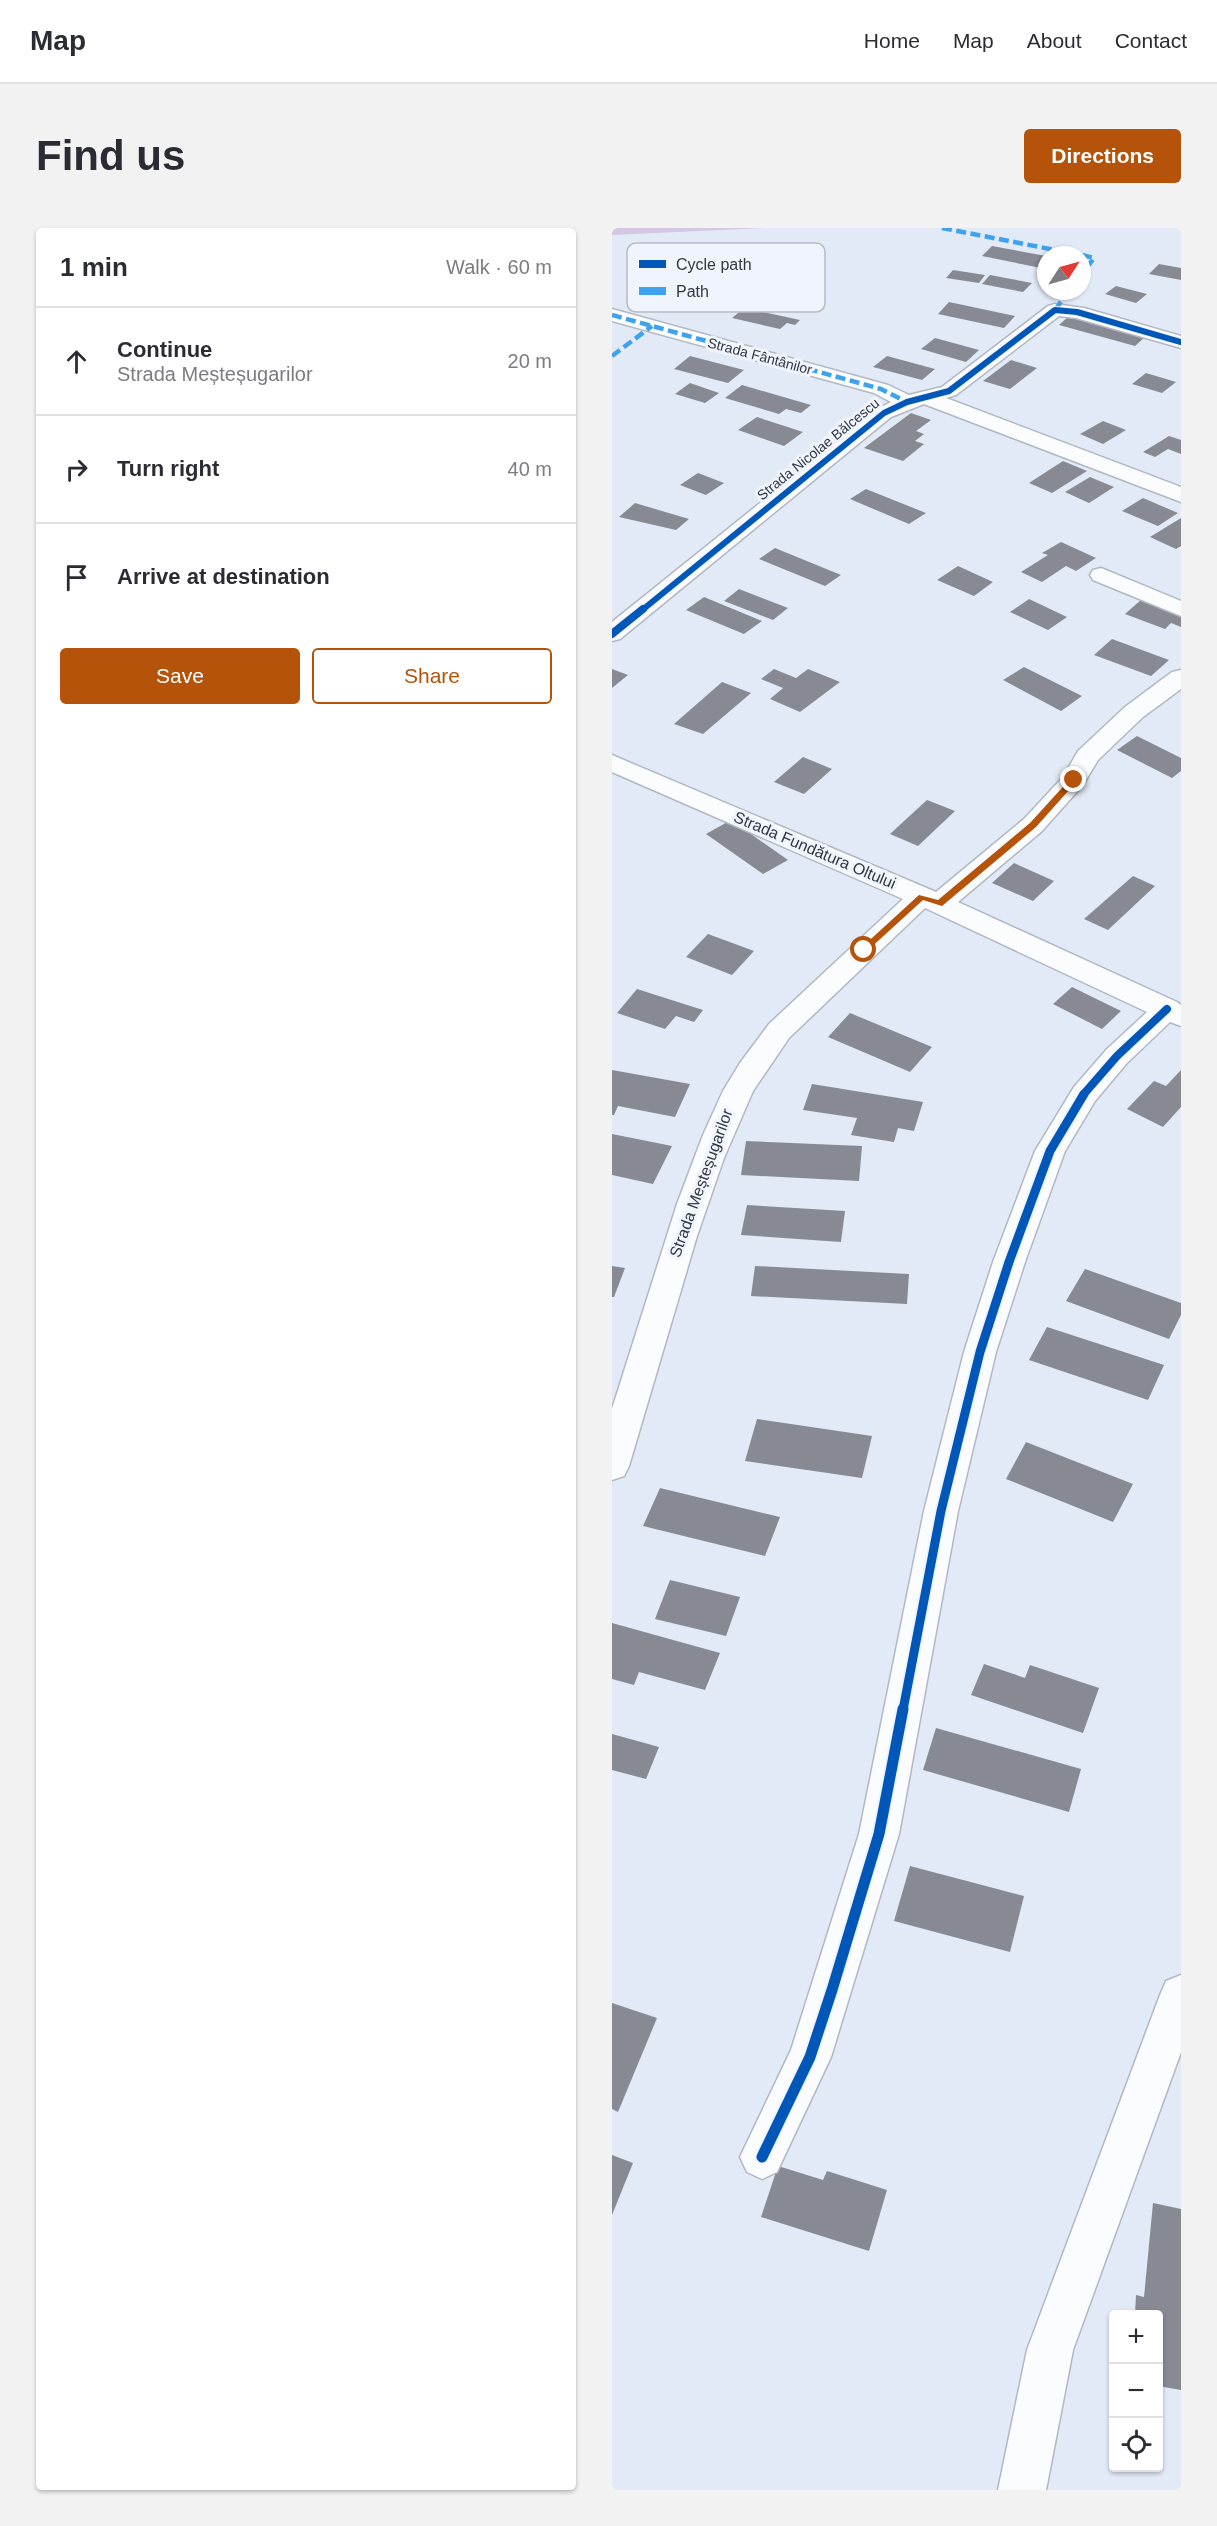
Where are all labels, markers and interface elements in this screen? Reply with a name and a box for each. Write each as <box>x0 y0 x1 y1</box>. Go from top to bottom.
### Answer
text: Map <box>30 25 86 56</box>
text: Home <box>864 29 920 52</box>
text: Map <box>953 29 994 52</box>
text: About <box>1027 29 1082 52</box>
text: Contact <box>1115 29 1187 52</box>
button: Directions <box>1024 129 1181 183</box>
text: Find us <box>36 132 185 179</box>
legend <box>627 243 825 312</box>
north arrow <box>1037 246 1091 300</box>
text: 1 min <box>60 252 128 282</box>
text: Walk · 60 m <box>446 256 552 278</box>
text: Cycle path <box>676 256 752 273</box>
text: Path <box>676 283 709 300</box>
street label: Strada Fântânilor <box>706 334 814 378</box>
text: Continue <box>117 337 212 362</box>
icon: ahead <box>60 345 93 378</box>
text: 20 m <box>508 350 552 372</box>
text: Strada Meșteșugarilor <box>117 363 313 385</box>
street label: Strada Nicolae Bălcescu <box>754 395 882 503</box>
icon: right <box>60 453 93 486</box>
text: Turn right <box>117 456 219 481</box>
text: 40 m <box>508 458 552 480</box>
icon: arrive <box>60 561 93 594</box>
text: Arrive at destination <box>117 564 330 589</box>
button: Save <box>60 648 300 704</box>
button: Share <box>312 648 552 704</box>
route end <box>1060 766 1086 792</box>
street label: Strada Fundătura Oltului <box>731 808 899 892</box>
route start <box>850 936 876 962</box>
street label: Strada Meșteșugarilor <box>666 1106 736 1259</box>
map controls <box>1109 2310 1163 2472</box>
button: + <box>1109 2310 1163 2364</box>
button: − <box>1109 2364 1163 2418</box>
button: locate <box>1109 2418 1163 2472</box>

